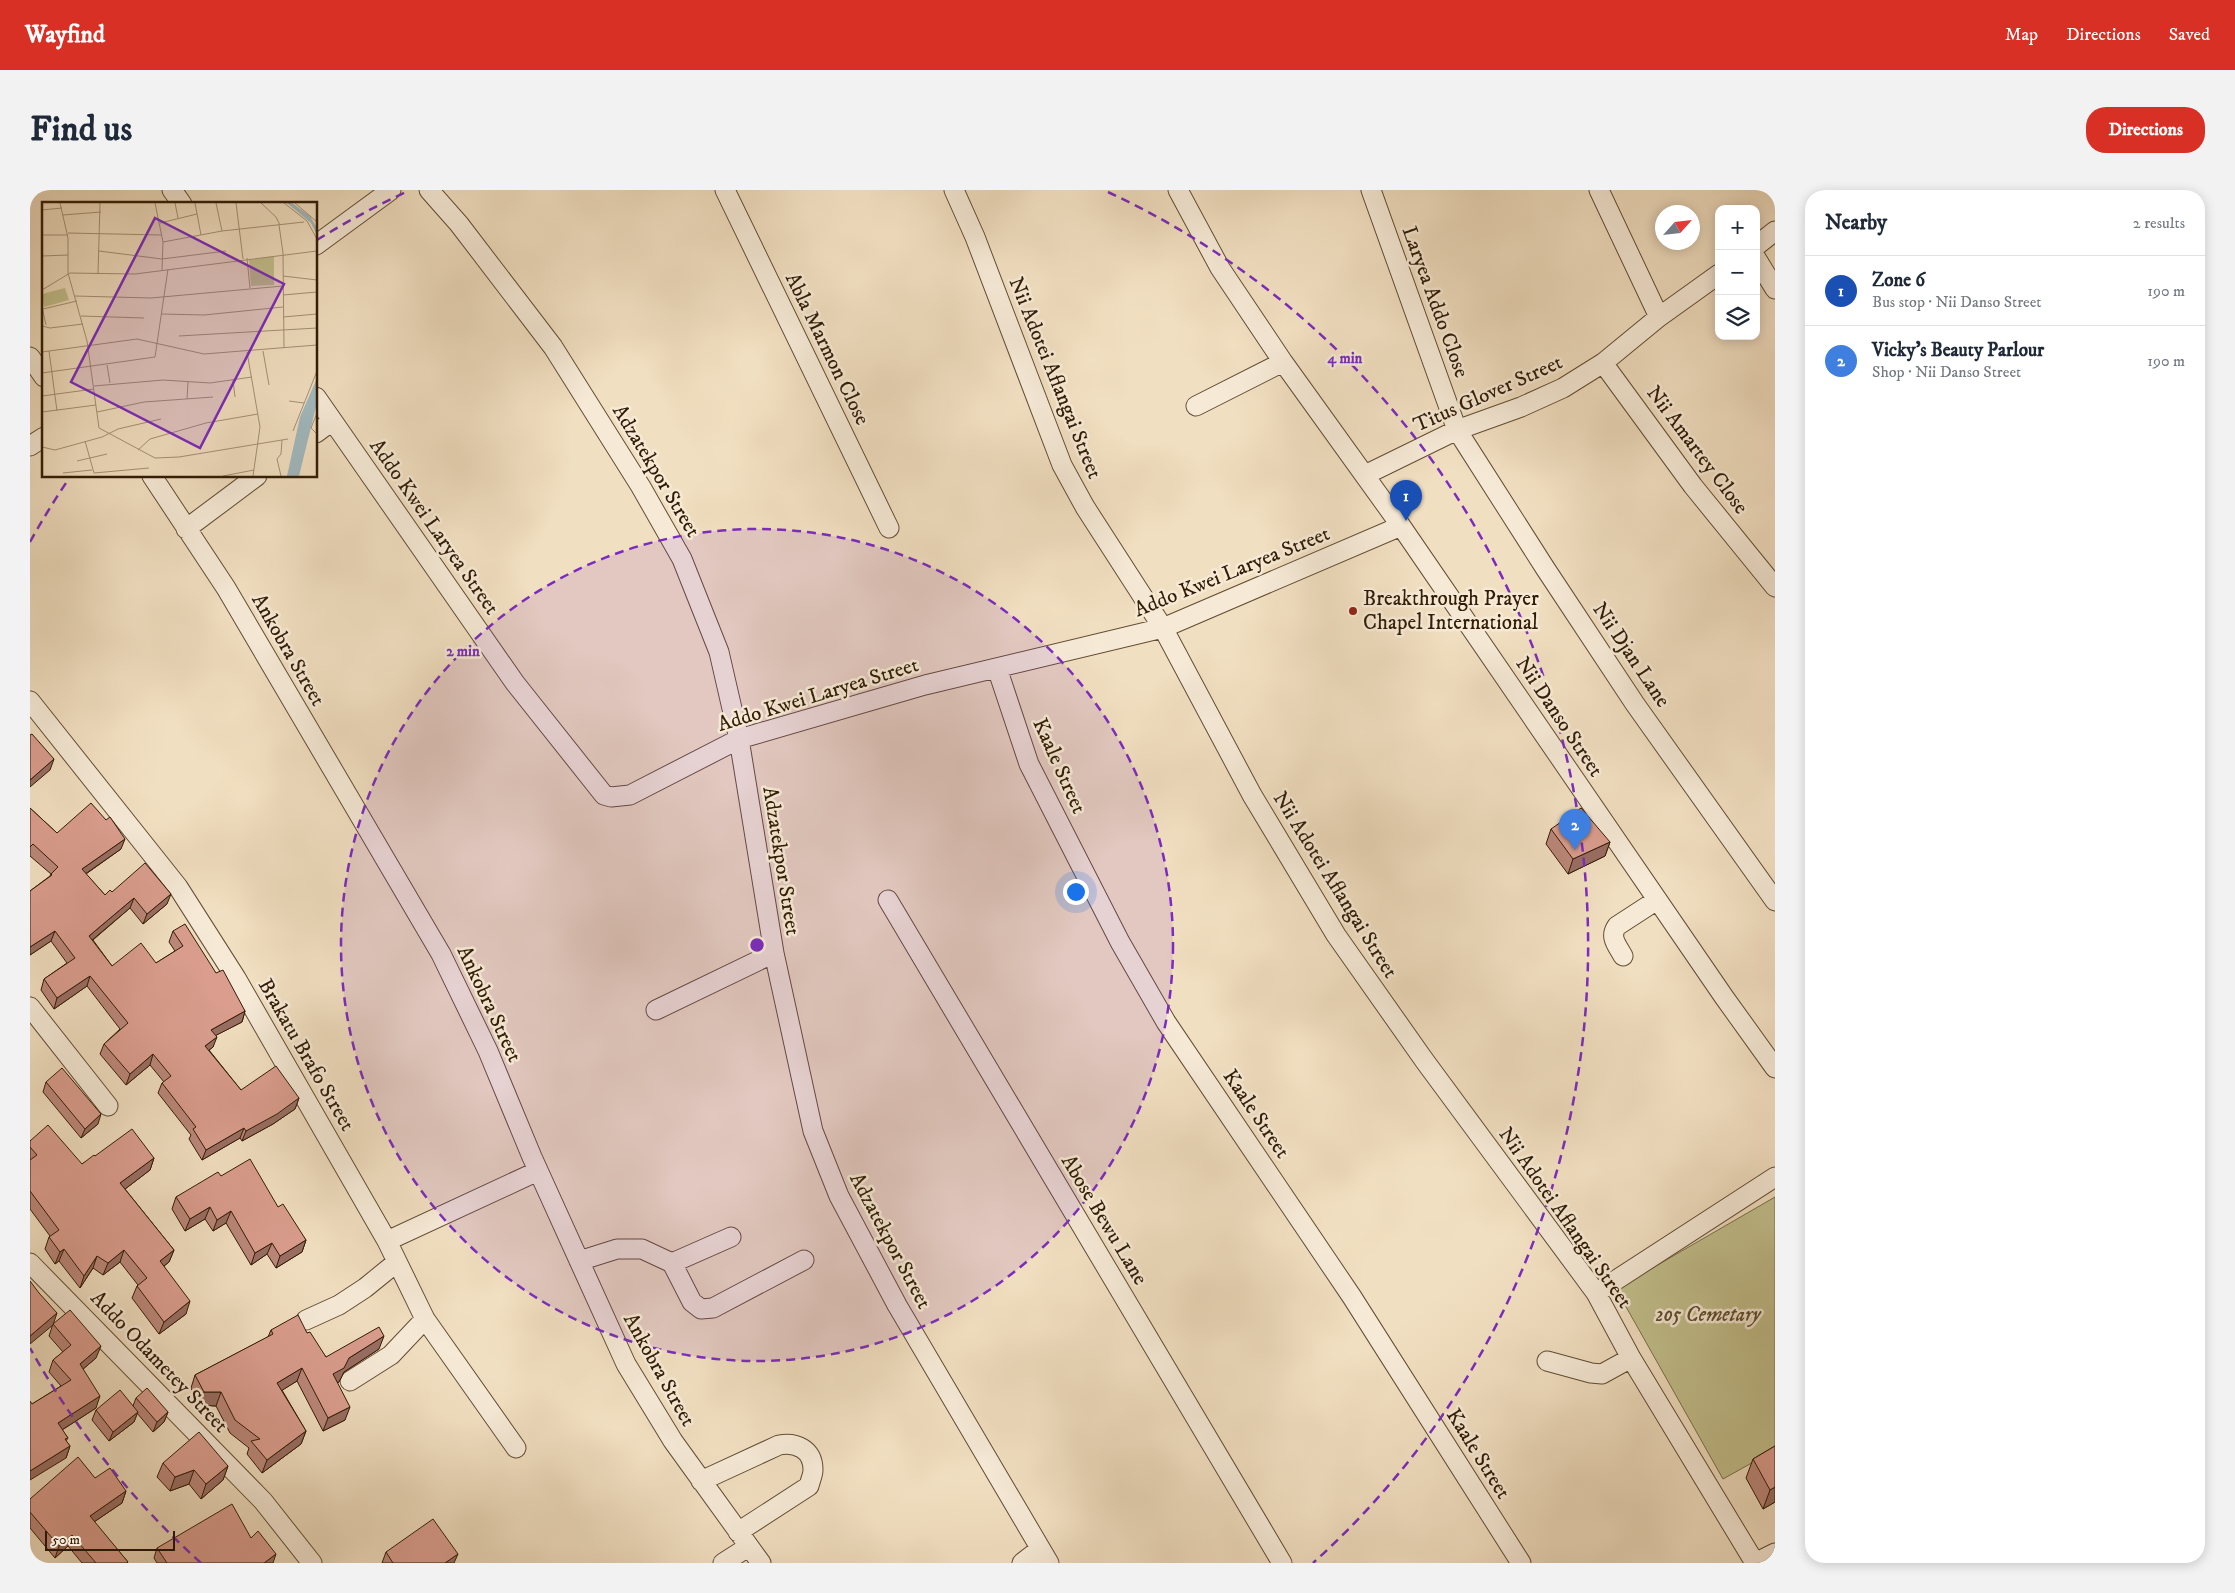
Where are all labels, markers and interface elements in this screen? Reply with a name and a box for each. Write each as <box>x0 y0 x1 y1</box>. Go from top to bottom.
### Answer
text: Wayfind <box>25 20 105 50</box>
text: Map <box>2005 24 2038 46</box>
text: Directions <box>2066 24 2141 46</box>
text: Saved <box>2169 24 2210 46</box>
button: Directions <box>2086 107 2205 153</box>
text: Find us <box>30 108 132 152</box>
inset map <box>42 202 318 478</box>
north arrow <box>1655 205 1700 250</box>
map controls <box>1715 205 1760 340</box>
button: + <box>1715 205 1760 250</box>
text: Nearby <box>1825 210 1887 236</box>
text: 2 results <box>2133 213 2185 233</box>
street label: Laryea Addo Close <box>1396 223 1475 381</box>
button: − <box>1715 250 1760 295</box>
street label: Abla Marmon Close <box>779 269 875 430</box>
text: Zone 6 <box>1872 269 1925 292</box>
street label: Nii Adotei Aflangai Street <box>1003 273 1107 483</box>
text: 1 <box>1838 281 1844 301</box>
text: 190 m <box>2147 281 2185 301</box>
text: Bus stop · Nii Danso Street <box>1872 292 2042 312</box>
button: layers <box>1715 295 1760 340</box>
text: Vicky's Beauty Parlour <box>1872 339 2044 362</box>
text: 4 min <box>1327 349 1363 368</box>
street label: Titus Glover Street <box>1409 349 1567 439</box>
text: 2 <box>1837 351 1845 371</box>
text: 190 m <box>2147 351 2185 371</box>
text: Shop · Nii Danso Street <box>1872 362 2021 382</box>
street label: Nii Amartey Close <box>1640 381 1754 520</box>
street label: Adzatekpor Street <box>606 400 706 542</box>
street label: Addo Kwei Laryea Street <box>363 434 505 620</box>
pin: 1 <box>1390 480 1422 521</box>
street label: Addo Kwei Laryea Street <box>1130 521 1334 623</box>
place label: Breakthrough Prayer Chapel International <box>1363 586 1539 636</box>
street label: Ankobra Street <box>245 589 331 711</box>
street label: Nii Djan Lane <box>1586 598 1676 713</box>
marker: Breakthrough Prayer Chapel International <box>1347 605 1359 617</box>
text: 2 min <box>446 642 480 661</box>
street label: Addo Kwei Laryea Street <box>714 652 922 738</box>
street label: Nii Danso Street <box>1509 652 1609 782</box>
street label: Kaale Street <box>1026 714 1092 818</box>
street label: Adzatekpor Street <box>756 785 806 938</box>
street label: Nii Adotei Aflangai Street <box>1267 787 1403 983</box>
pin: 2 <box>1559 809 1591 850</box>
your location <box>1063 879 1089 905</box>
centre of rings <box>748 936 766 954</box>
street label: Ankobra Street <box>451 942 527 1067</box>
street label: Brakatu Brafo Street <box>252 974 360 1136</box>
street label: Kaale Street <box>1217 1065 1295 1164</box>
street label: Nii Adotei Aflangai Street <box>1493 1122 1638 1314</box>
street label: Abose Bewu Lane <box>1055 1150 1153 1290</box>
street label: Adzatekpor Street <box>843 1169 937 1314</box>
street label: Addo Odametey Street <box>85 1286 234 1439</box>
park label: 205 Cemetary <box>1655 1302 1762 1328</box>
street label: Ankobra Street <box>617 1309 701 1431</box>
street label: Kaale Street <box>1440 1404 1516 1504</box>
scale bar <box>45 1528 175 1551</box>
text: 50 m <box>52 1531 80 1549</box>

